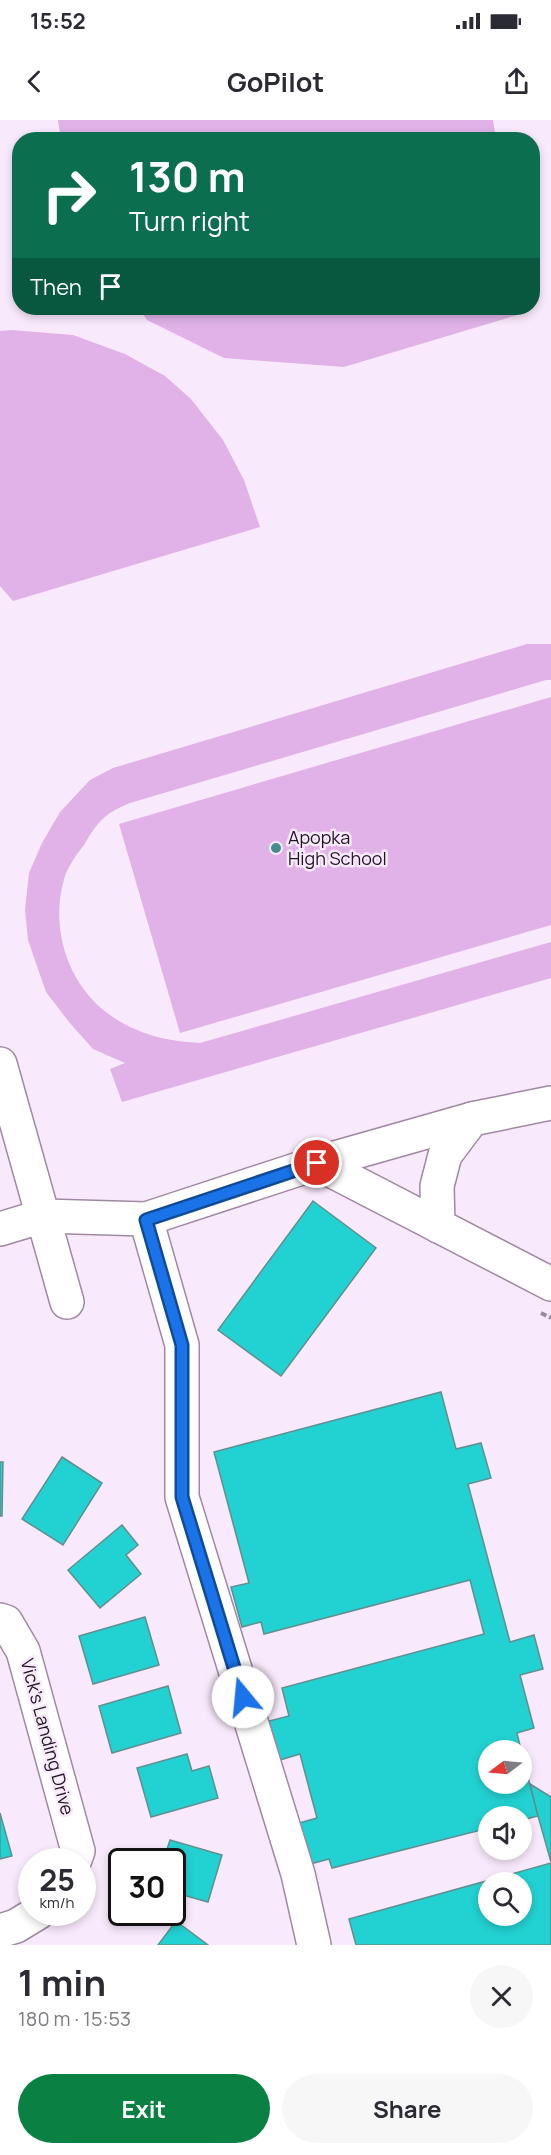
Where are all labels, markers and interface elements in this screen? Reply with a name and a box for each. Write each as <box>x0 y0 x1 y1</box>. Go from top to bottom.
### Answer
text: 15:52 <box>30 6 86 36</box>
text: GoPilot <box>227 63 324 100</box>
icon: back <box>18 65 51 98</box>
icon: share <box>500 65 533 98</box>
text: 130 m <box>129 147 246 205</box>
icon: right <box>30 156 108 234</box>
text: Turn right <box>129 202 250 239</box>
icon: arrive <box>94 270 127 303</box>
text: Then <box>30 272 82 302</box>
place label: Apopka High School <box>288 825 387 870</box>
marker: Apopka High School <box>269 841 283 855</box>
pin <box>291 1137 342 1188</box>
icon: arrive <box>300 1146 333 1179</box>
street label: Vick's Landing Drive <box>16 1656 80 1818</box>
position arrow <box>211 1665 275 1729</box>
north arrow <box>478 1740 532 1794</box>
map controls <box>478 1740 532 1926</box>
button: sound <box>478 1806 532 1860</box>
speed limit sign: 30 <box>108 1848 186 1926</box>
text: 25 <box>39 1859 75 1900</box>
button: search <box>478 1872 532 1926</box>
text: km/h <box>40 1892 74 1913</box>
text: 1 min <box>18 1958 106 2007</box>
button: close <box>470 1965 533 2028</box>
text: 180 m · 15:53 <box>18 2005 131 2032</box>
button: Exit <box>18 2074 270 2143</box>
button: Share <box>282 2074 533 2143</box>

